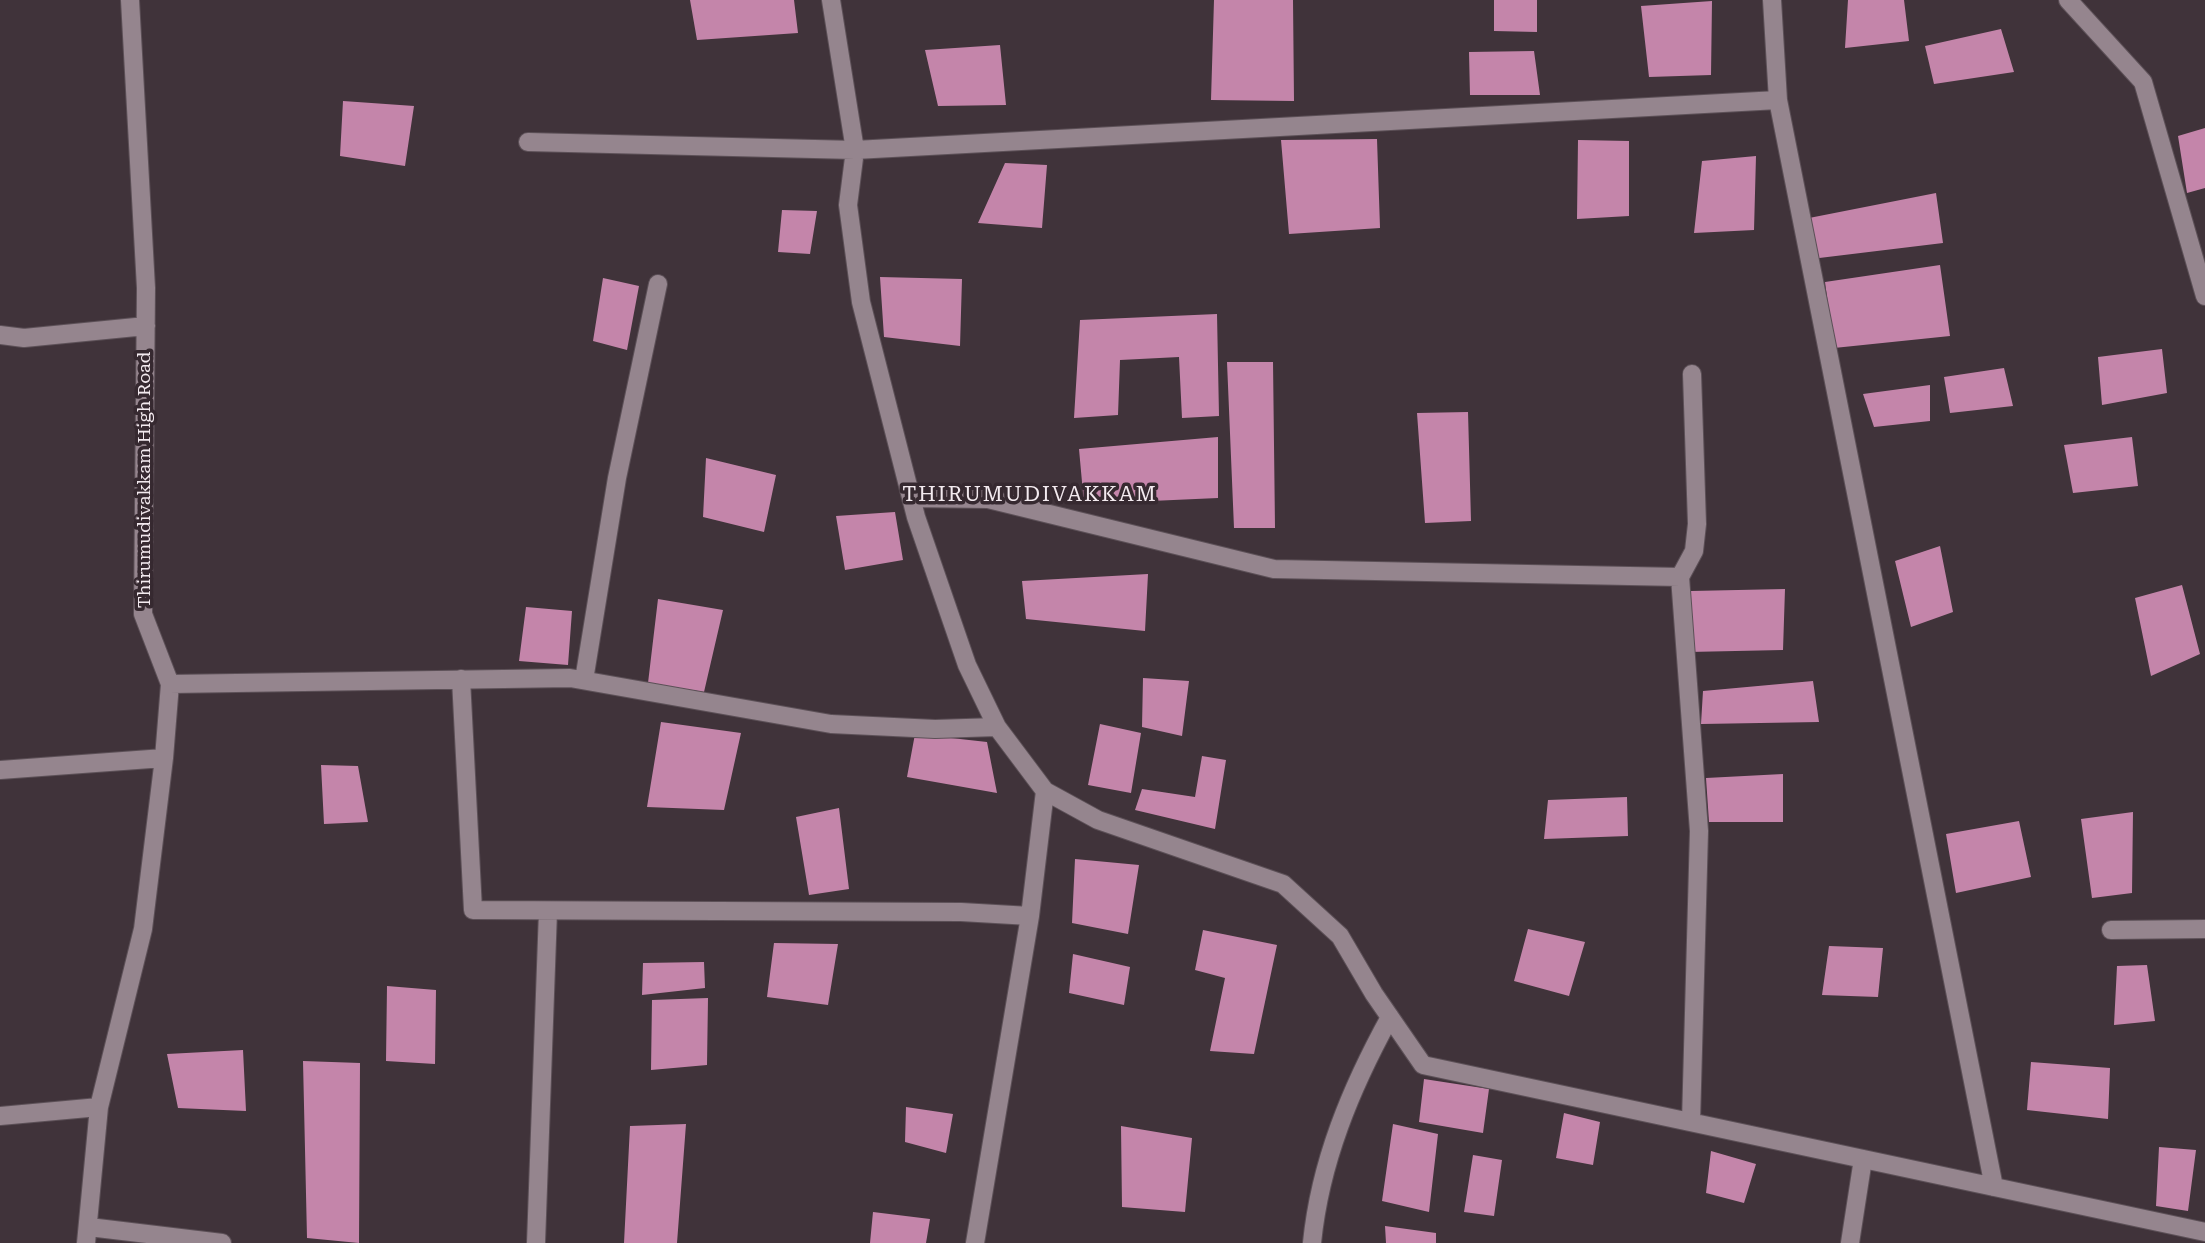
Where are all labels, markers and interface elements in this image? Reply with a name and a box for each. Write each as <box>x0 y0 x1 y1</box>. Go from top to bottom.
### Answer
street label: Thirumudivakkam High Road <box>134 352 156 608</box>
district label: THIRUMUDIVAKKAM <box>904 482 1156 508</box>

